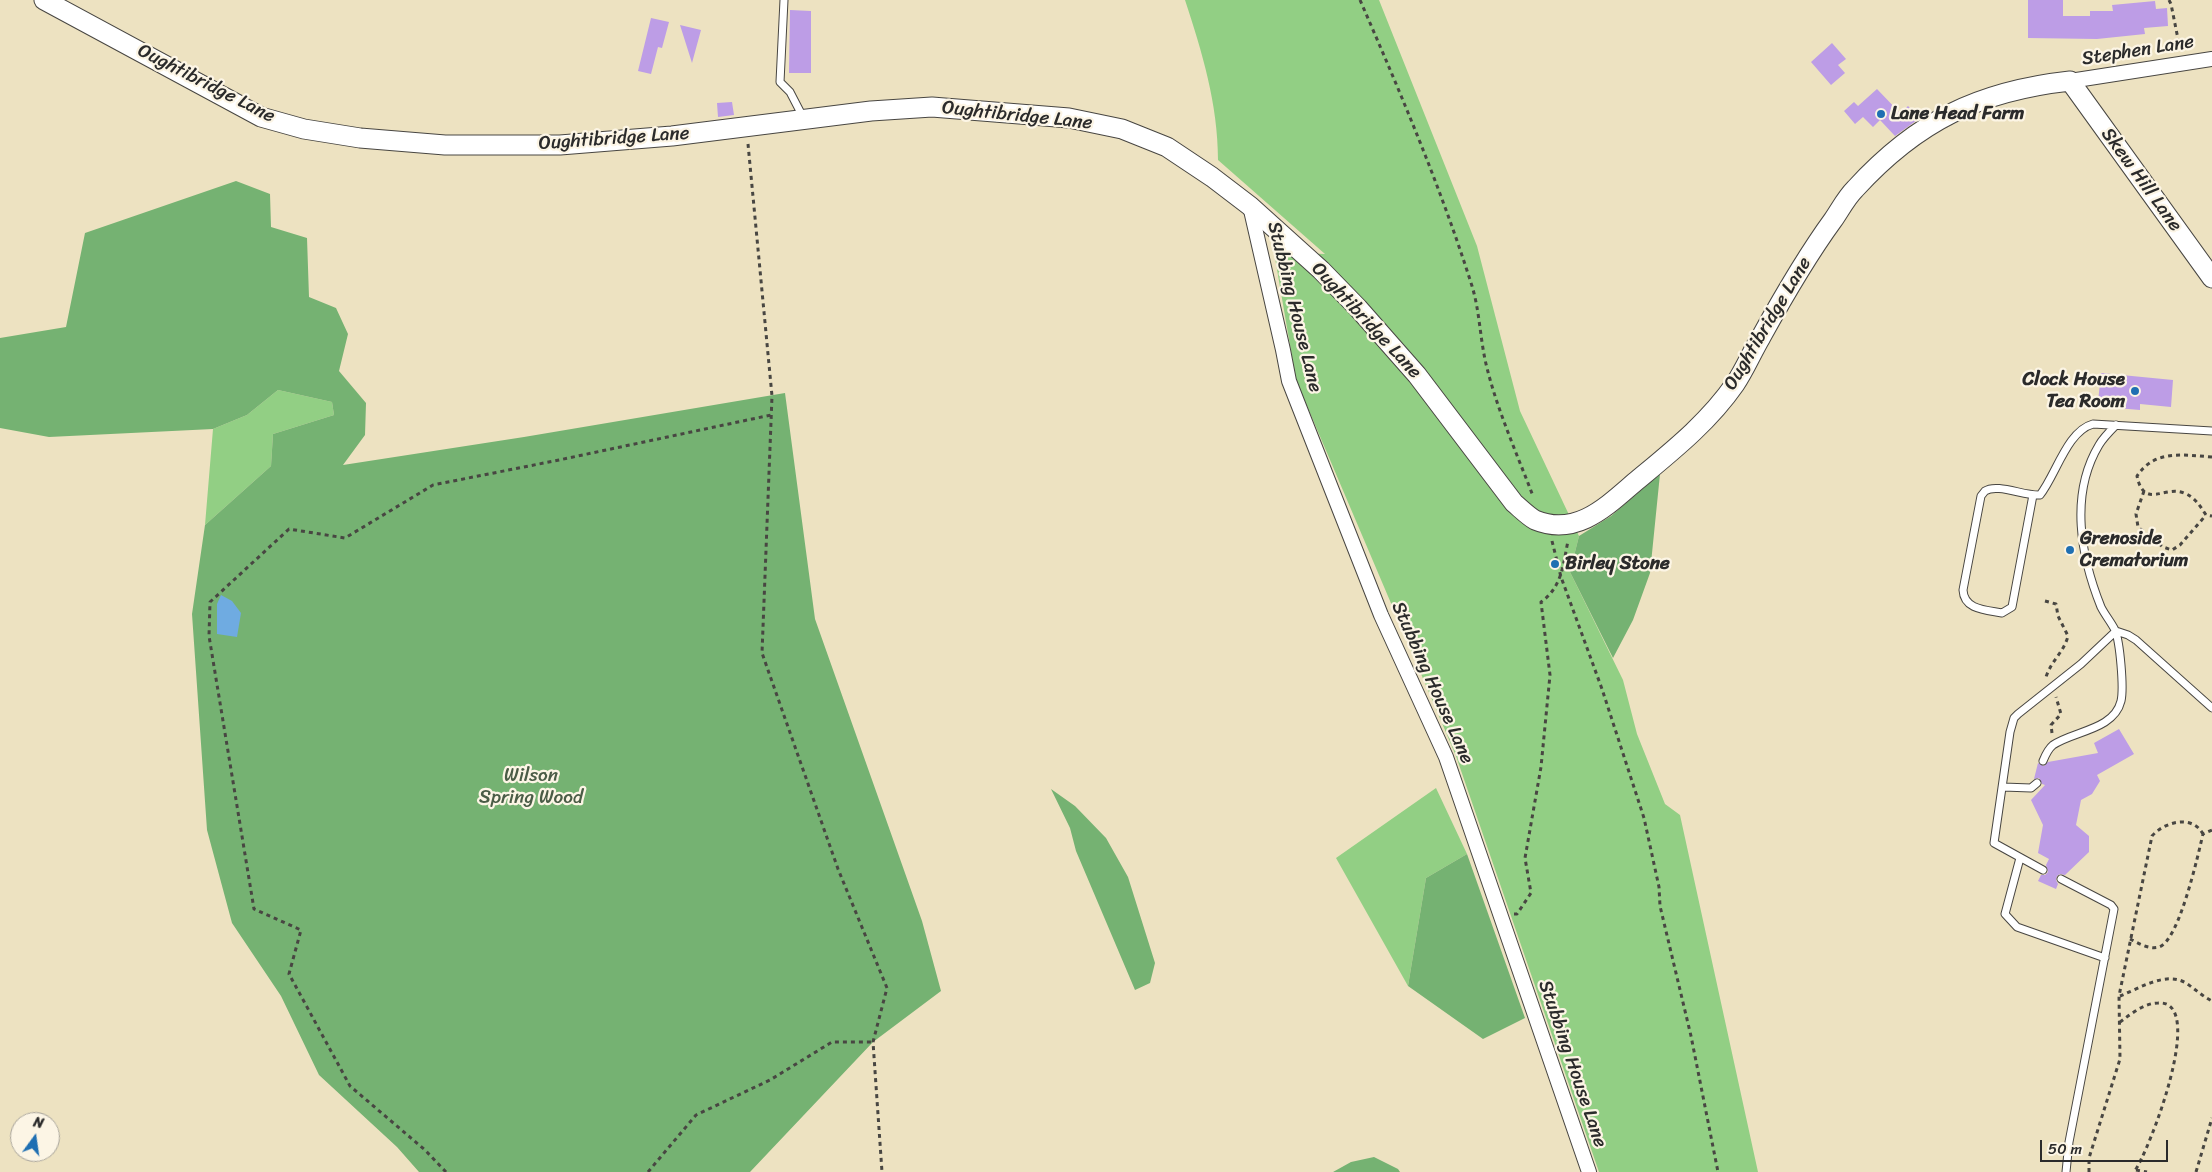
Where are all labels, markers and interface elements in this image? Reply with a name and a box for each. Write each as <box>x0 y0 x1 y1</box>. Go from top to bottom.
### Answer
street label: Stephen Lane <box>2080 31 2196 71</box>
street label: Oughtibridge Lane <box>134 40 278 128</box>
street label: Oughtibridge Lane <box>941 97 1093 135</box>
place label: Lane Head Farm <box>1891 103 2024 125</box>
marker: Lane Head Farm <box>1875 108 1887 120</box>
street label: Oughtibridge Lane <box>538 122 690 156</box>
street label: Skew Hill Lane <box>2096 124 2186 236</box>
street label: Stubbing House Lane <box>1262 219 1326 395</box>
street label: Oughtibridge Lane <box>1719 253 1817 395</box>
street label: Oughtibridge Lane <box>1306 258 1426 384</box>
place label: Clock House Tea Room <box>2022 369 2125 413</box>
marker: Clock House Tea Room <box>2129 385 2141 397</box>
place label: Grenoside Crematorium <box>2080 528 2188 572</box>
marker: Grenoside Crematorium <box>2064 544 2076 556</box>
place label: Birley Stone <box>1565 553 1670 575</box>
marker: Birley Stone <box>1549 558 1561 570</box>
street label: Stubbing House Lane <box>1386 598 1478 768</box>
park label: Wilson Spring Wood <box>479 765 583 809</box>
street label: Stubbing House Lane <box>1533 977 1611 1151</box>
text: N <box>31 1110 46 1136</box>
north arrow <box>10 1112 60 1162</box>
scale bar <box>2042 1130 2170 1162</box>
text: 50 m <box>2048 1136 2082 1162</box>

